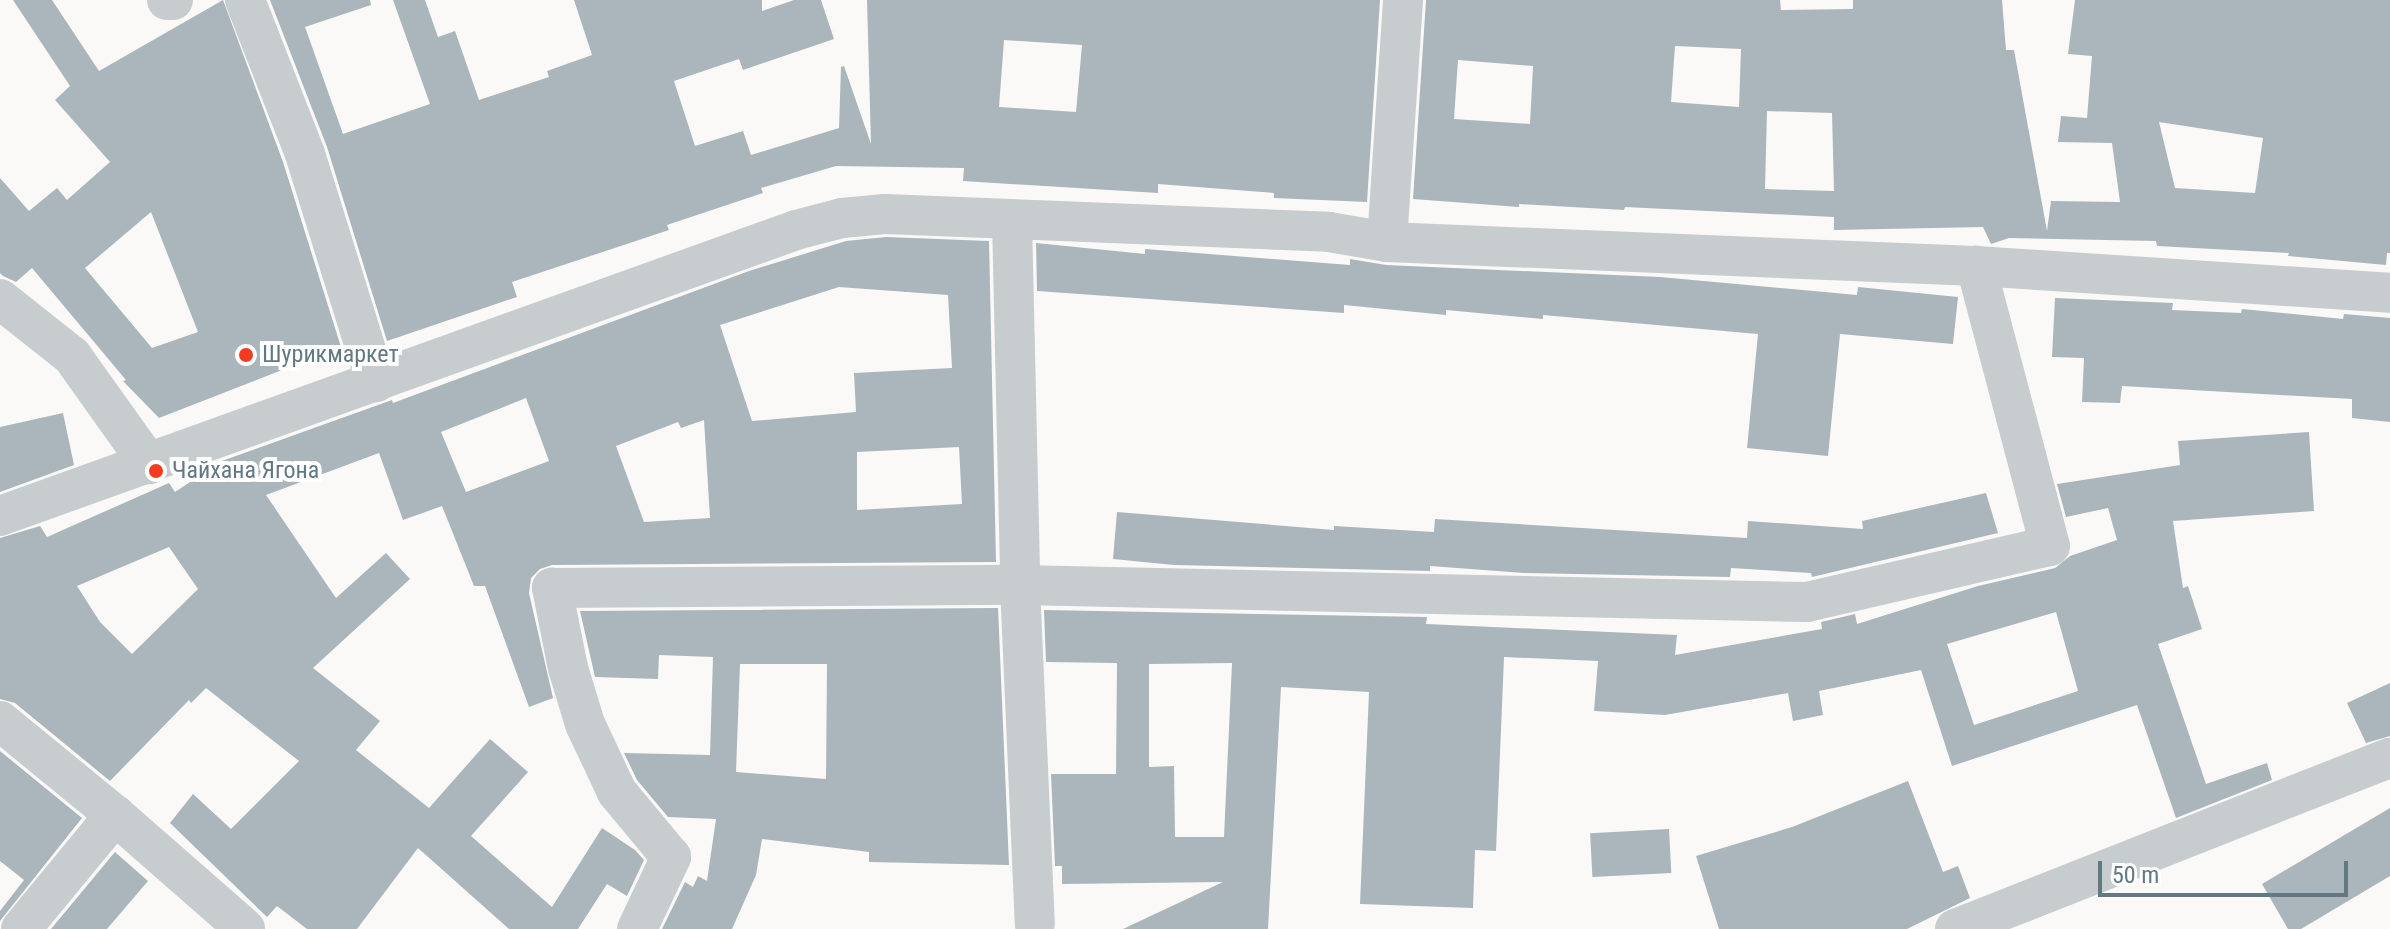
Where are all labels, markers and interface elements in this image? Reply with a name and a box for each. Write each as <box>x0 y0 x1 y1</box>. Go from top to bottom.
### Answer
place label: Шурикмаркет <box>262 341 399 369</box>
marker: Шурикмаркет <box>237 346 255 364</box>
place label: Чайхана Ягона <box>172 457 319 485</box>
marker: Чайхана Ягона <box>147 462 165 480</box>
scale bar <box>2102 845 2352 895</box>
text: 50 m <box>2112 861 2159 889</box>

